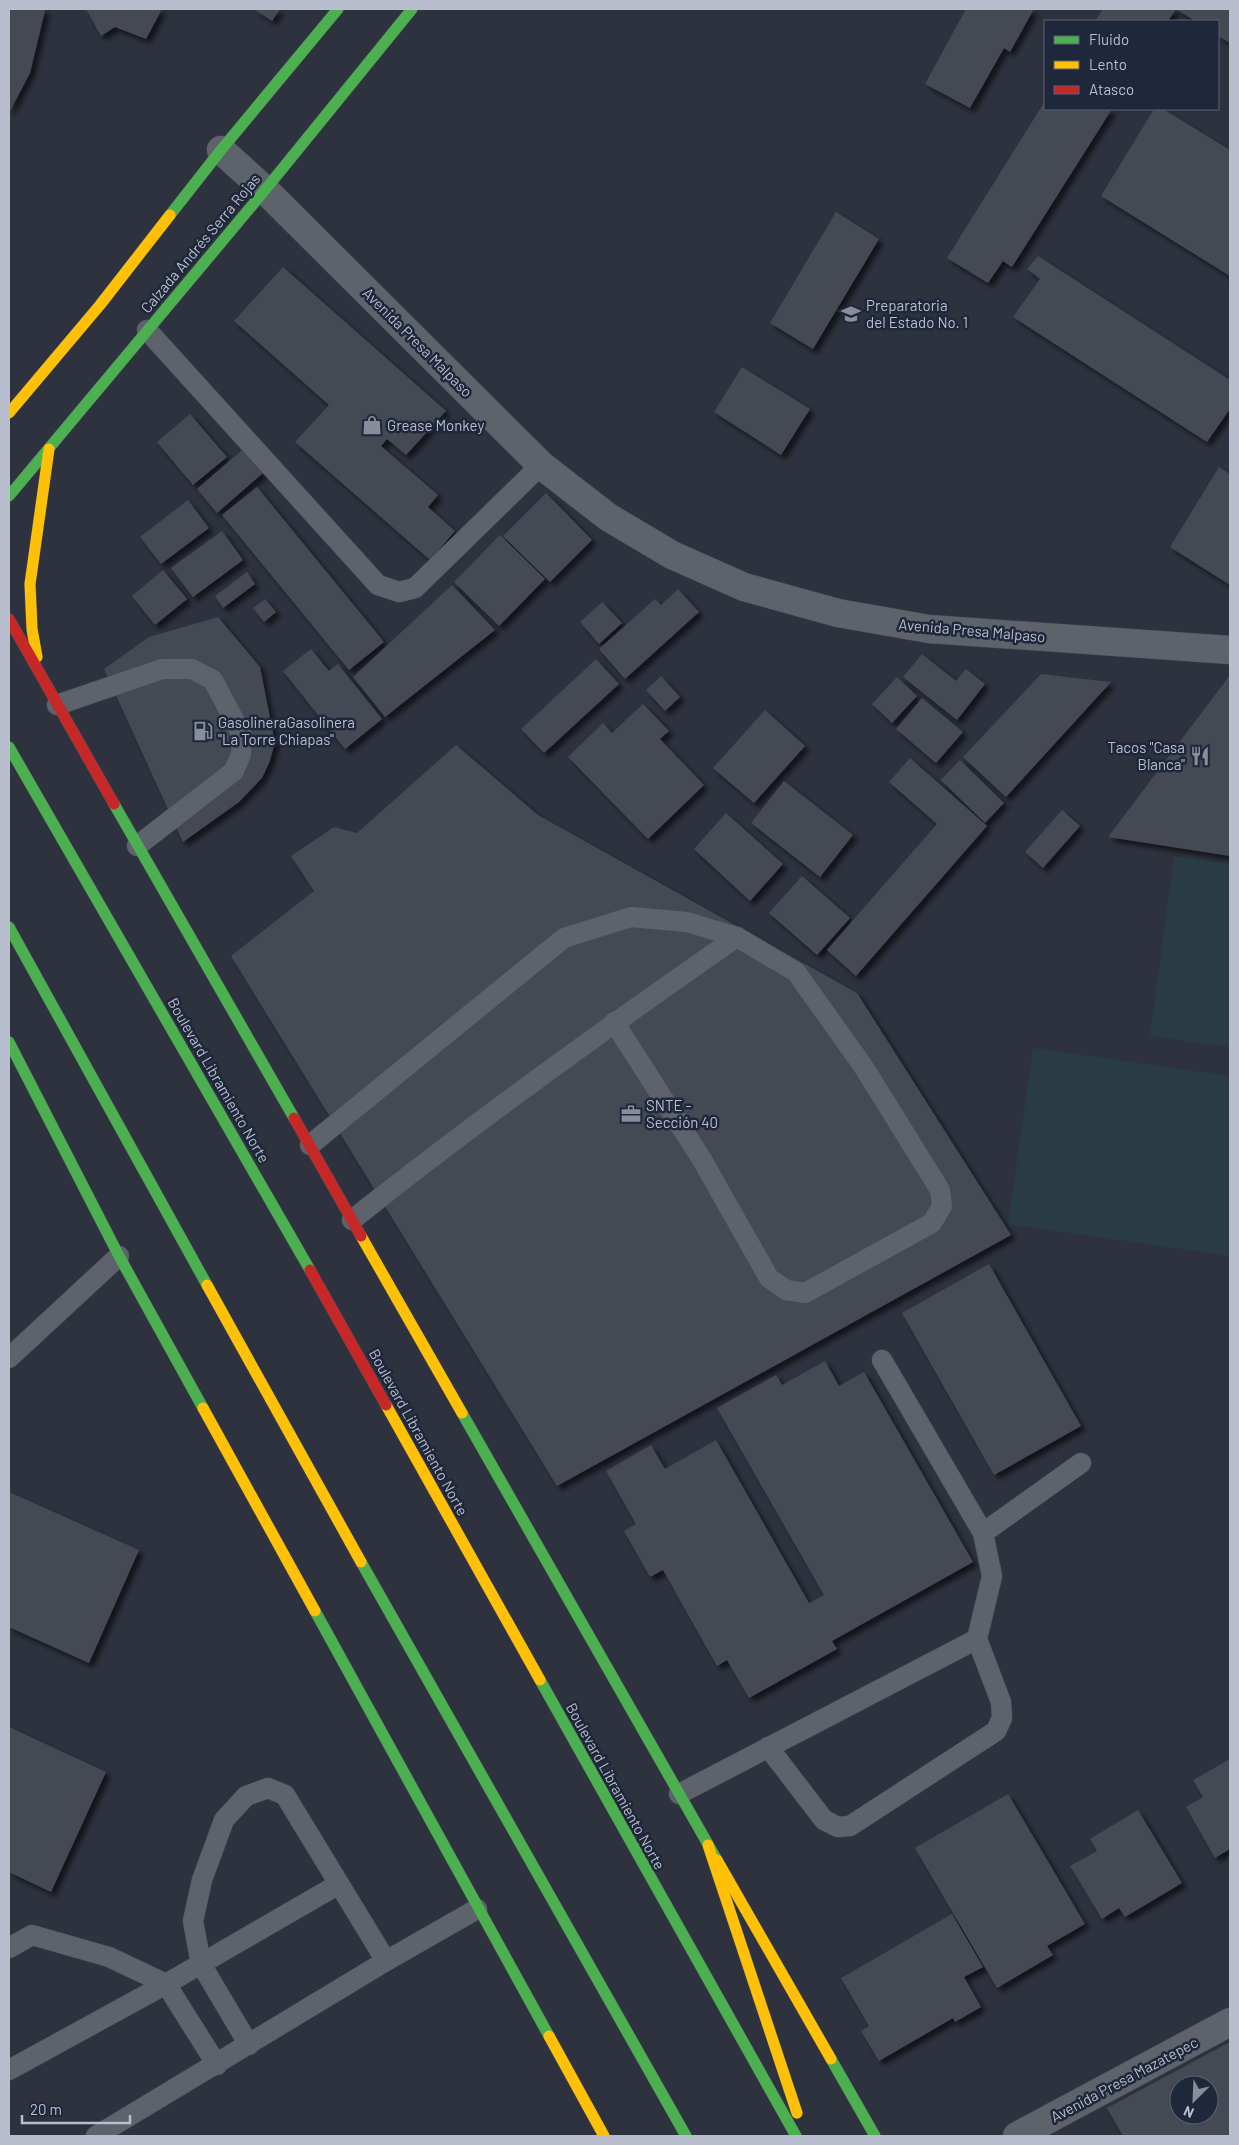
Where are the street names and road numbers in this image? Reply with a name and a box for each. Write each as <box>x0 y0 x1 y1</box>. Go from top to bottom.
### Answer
street label: Calzada Andrés Serra Rojas <box>136 170 264 316</box>
street label: Avenida Presa Malpaso <box>359 283 477 401</box>
street label: Avenida Presa Malpaso <box>898 615 1046 645</box>
street label: Boulevard Libramiento Norte <box>164 994 274 1166</box>
street label: Boulevard Libramiento Norte <box>366 1346 472 1518</box>
street label: Boulevard Libramiento Norte <box>563 1700 669 1872</box>
street label: Avenida Presa Mazatepec <box>1047 2032 1201 2125</box>

